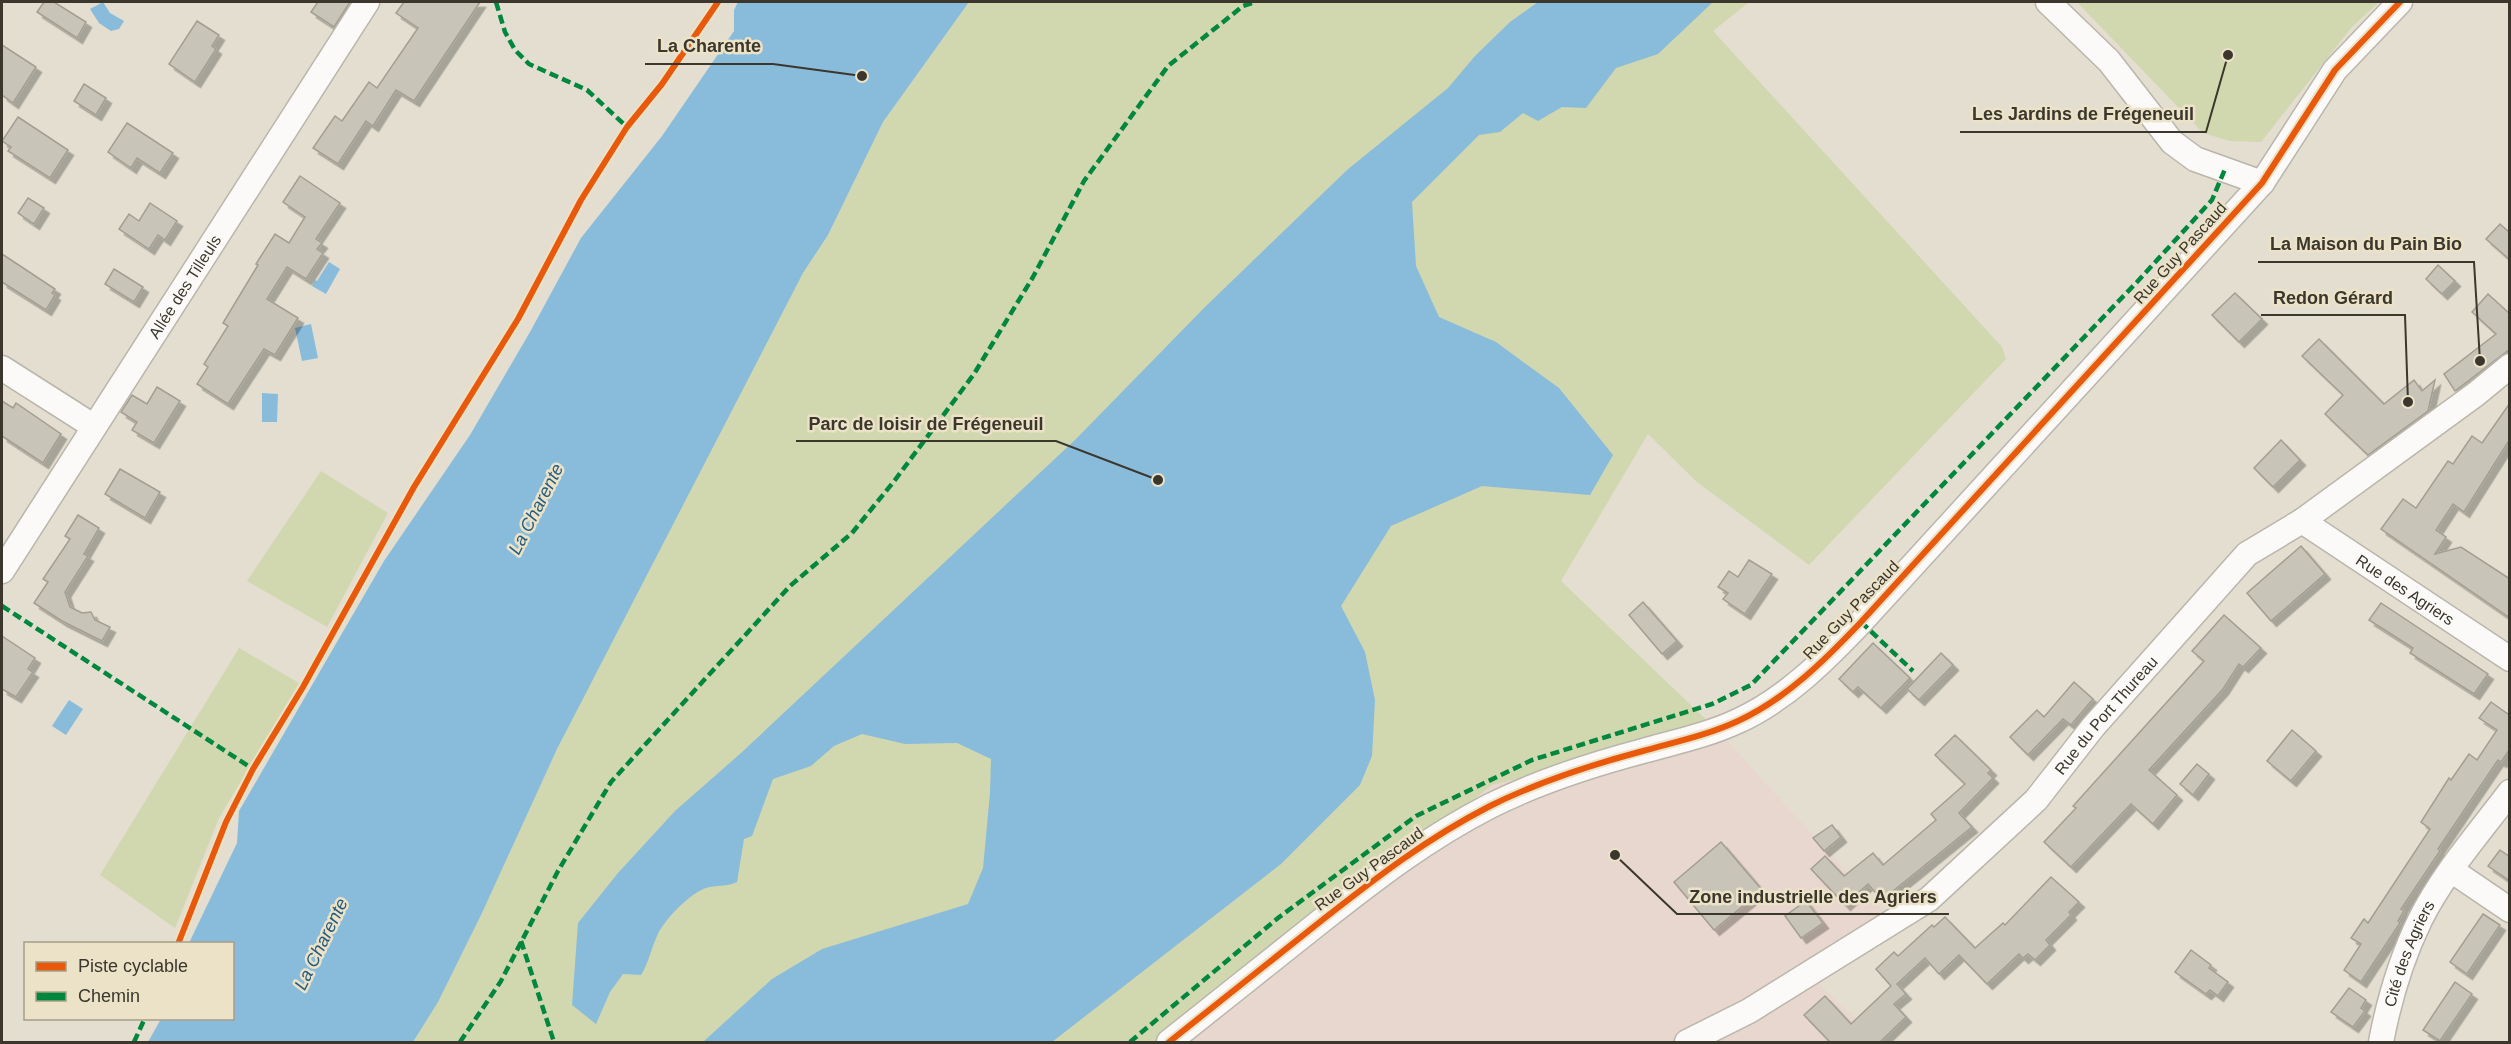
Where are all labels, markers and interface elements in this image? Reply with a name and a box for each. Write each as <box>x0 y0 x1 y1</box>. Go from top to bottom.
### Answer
callout: La Charente <box>645 28 773 64</box>
text: La Charente <box>657 36 761 56</box>
callout: Les Jardins de Frégeneuil <box>1960 96 2206 132</box>
text: Les Jardins de Frégeneuil <box>1972 104 2194 124</box>
street label: Rue Guy Pascaud <box>2130 199 2230 307</box>
callout: La Maison du Pain Bio <box>2258 226 2474 262</box>
street label: Allée des Tilleuls <box>145 232 224 341</box>
text: La Maison du Pain Bio <box>2270 234 2462 254</box>
callout: Redon Gérard <box>2261 279 2405 315</box>
text: Redon Gérard <box>2273 288 2393 308</box>
callout: Parc de loisir de Frégeneuil <box>796 405 1056 441</box>
text: Parc de loisir de Frégeneuil <box>808 414 1044 434</box>
water label: La Charente <box>505 460 567 558</box>
street label: Rue des Agriers <box>2353 551 2457 628</box>
street label: Rue Guy Pascaud <box>1800 557 1902 663</box>
street label: Rue du Port Thureau <box>2051 653 2160 777</box>
street label: Rue Guy Pascaud <box>1311 824 1427 914</box>
callout: Zone industrielle des Agriers <box>1677 878 1949 914</box>
text: Zone industrielle des Agriers <box>1689 887 1937 907</box>
water label: La Charente <box>290 895 352 993</box>
street label: Cité des Agriers <box>2381 897 2437 1009</box>
legend <box>24 942 234 1020</box>
text: Piste cyclable <box>78 956 188 976</box>
text: Chemin <box>78 986 140 1006</box>

